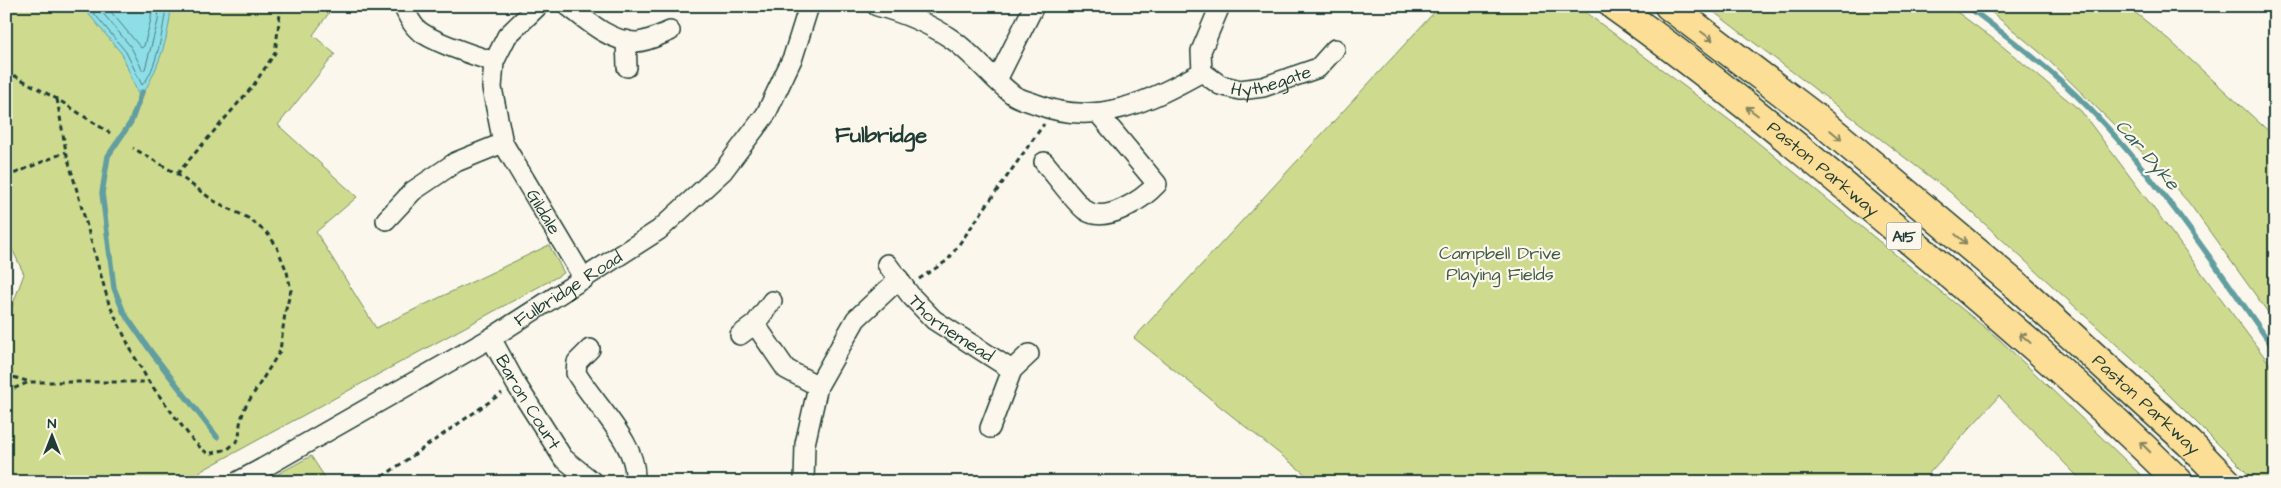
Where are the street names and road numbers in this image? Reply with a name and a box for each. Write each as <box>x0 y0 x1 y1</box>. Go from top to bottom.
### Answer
street label: Hythegate <box>1228 59 1315 104</box>
street label: Paston Parkway <box>1762 115 1884 223</box>
street label: Gildale <box>520 184 567 239</box>
road number: A15 <box>1886 222 1922 250</box>
street label: Fulbridge Road <box>509 245 627 333</box>
street label: Thornemead <box>903 289 999 368</box>
street label: Paston Parkway <box>2086 349 2206 461</box>
street label: Baron Court <box>489 350 567 455</box>

